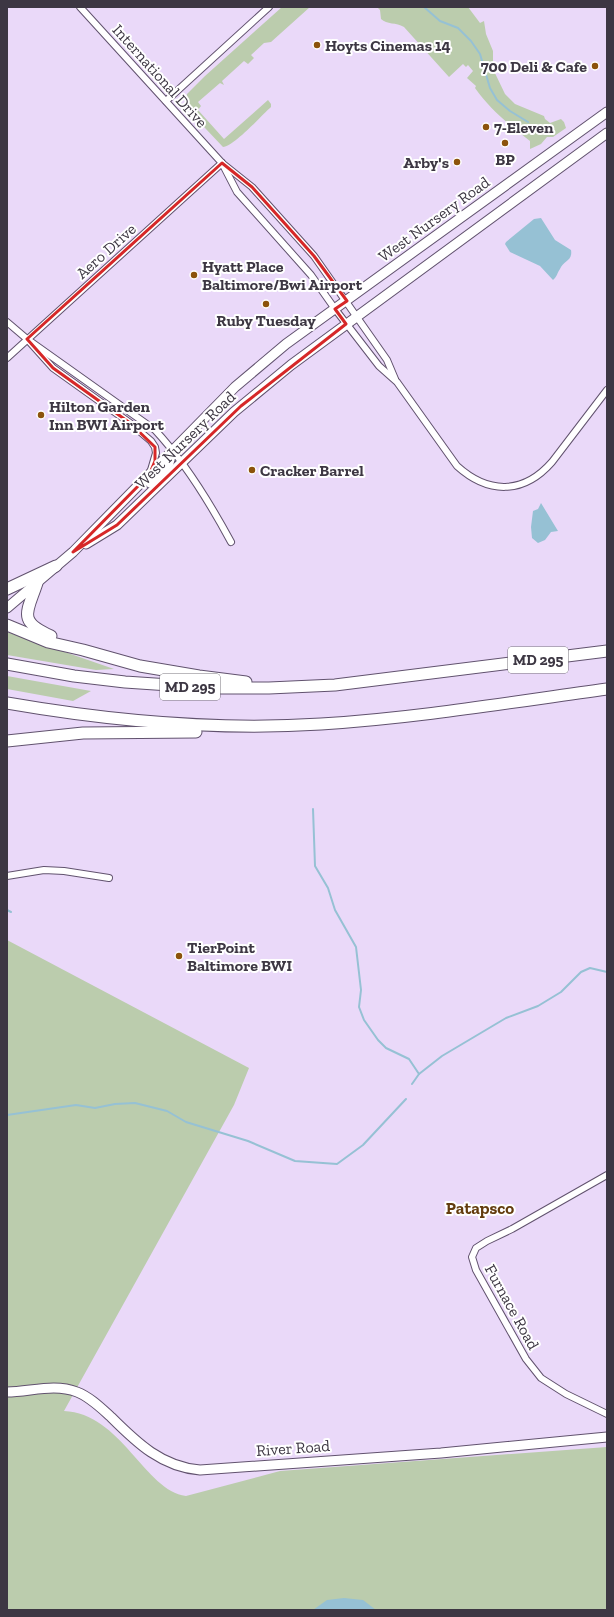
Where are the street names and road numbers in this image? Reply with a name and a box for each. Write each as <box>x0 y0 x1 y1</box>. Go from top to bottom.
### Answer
street label: International Drive <box>109 20 211 132</box>
street label: West Nursery Road <box>375 172 493 266</box>
street label: Aero Drive <box>72 219 140 283</box>
street label: West Nursery Road <box>131 387 239 493</box>
road number: MD 295 <box>508 647 568 673</box>
road number: MD 295 <box>160 674 220 700</box>
street label: Furnace Road <box>481 1261 543 1353</box>
street label: River Road <box>255 1436 331 1460</box>

